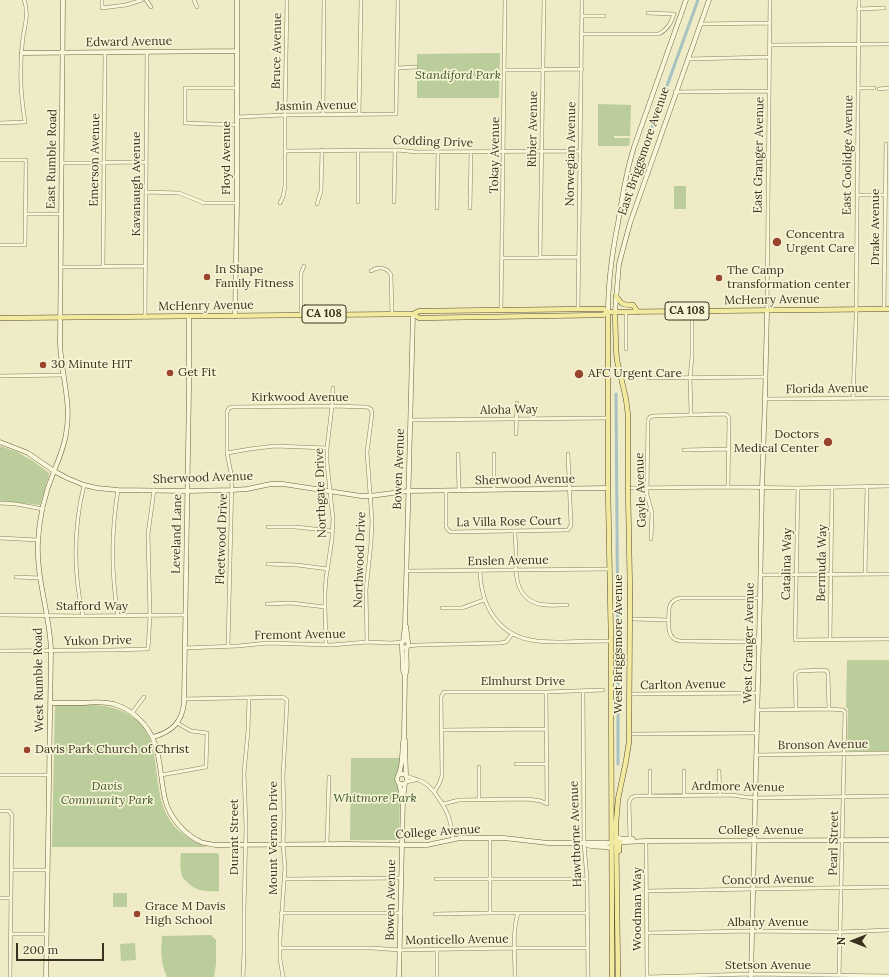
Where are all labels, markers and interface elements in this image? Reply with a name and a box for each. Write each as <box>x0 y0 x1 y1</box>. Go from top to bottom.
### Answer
street label: Bruce Avenue <box>269 13 285 89</box>
street label: Edward Avenue <box>86 34 172 50</box>
park label: Standiford Park <box>415 69 501 83</box>
street label: East Briggsmore Avenue <box>615 85 673 217</box>
street label: Ribier Avenue <box>525 90 541 168</box>
street label: East Coolidge Avenue <box>840 95 856 215</box>
street label: East Granger Avenue <box>751 96 767 214</box>
street label: Jasmin Avenue <box>275 98 357 114</box>
street label: Norwegian Avenue <box>563 101 579 207</box>
street label: East Rumble Road <box>44 109 60 209</box>
street label: Emerson Avenue <box>87 113 103 207</box>
street label: Tokay Avenue <box>487 116 503 194</box>
street label: Floyd Avenue <box>220 121 234 195</box>
street label: Kavanaugh Avenue <box>130 132 144 236</box>
street label: Codding Drive <box>393 133 473 151</box>
street label: Drake Avenue <box>869 189 883 265</box>
place label: Concentra Urgent Care <box>786 228 854 256</box>
marker: Concentra Urgent Care <box>771 236 783 248</box>
place label: In Shape Family Fitness <box>215 263 294 291</box>
place label: The Camp transformation center <box>727 264 851 292</box>
marker: In Shape Family Fitness <box>202 272 212 282</box>
marker: The Camp transformation center <box>714 273 724 283</box>
street label: McHenry Avenue <box>724 292 820 308</box>
street label: McHenry Avenue <box>158 298 254 314</box>
road number: CA 108 <box>665 302 709 320</box>
road number: CA 108 <box>302 305 346 323</box>
place label: 30 Minute HIT <box>51 358 132 372</box>
marker: 30 Minute HIT <box>38 360 48 370</box>
place label: Get Fit <box>178 366 216 380</box>
place label: AFC Urgent Care <box>588 367 682 381</box>
marker: Get Fit <box>165 368 175 378</box>
marker: AFC Urgent Care <box>573 368 585 380</box>
street label: Florida Avenue <box>786 381 868 397</box>
street label: Kirkwood Avenue <box>251 391 349 405</box>
street label: Aloha Way <box>480 402 538 418</box>
street label: Bowen Avenue <box>390 428 408 510</box>
place label: Doctors Medical Center <box>734 428 819 456</box>
marker: Doctors Medical Center <box>822 436 834 448</box>
street label: Northgate Drive <box>312 448 330 538</box>
street label: Gayle Avenue <box>632 452 650 528</box>
street label: Sherwood Avenue <box>153 469 253 487</box>
street label: Sherwood Avenue <box>475 472 575 488</box>
street label: Fleetwood Drive <box>213 493 231 585</box>
street label: Leveland Lane <box>169 494 185 574</box>
street label: Northwood Drive <box>351 511 369 609</box>
street label: La Villa Rose Court <box>456 514 562 530</box>
street label: Bermuda Way <box>814 524 830 602</box>
street label: Catalina Way <box>779 528 795 600</box>
street label: Enslen Avenue <box>467 553 549 569</box>
street label: West Briggsmore Avenue <box>612 574 626 714</box>
street label: West Granger Avenue <box>741 582 757 704</box>
street label: Stafford Way <box>56 600 128 614</box>
street label: Fremont Avenue <box>254 627 346 643</box>
street label: West Rumble Road <box>31 628 47 732</box>
street label: Yukon Drive <box>64 633 132 649</box>
street label: Elmhurst Drive <box>481 675 565 689</box>
street label: Carlton Avenue <box>640 677 726 693</box>
street label: Bronson Avenue <box>778 737 868 753</box>
place label: Davis Park Church of Christ <box>35 743 189 757</box>
marker: Davis Park Church of Christ <box>22 745 32 755</box>
street label: Ardmore Avenue <box>691 779 785 795</box>
park label: Davis Community Park <box>61 780 153 808</box>
street label: Hawthorne Avenue <box>567 780 585 888</box>
street label: Mount Vernon Drive <box>267 781 281 895</box>
park label: Whitmore Park <box>333 792 417 806</box>
street label: Durant Street <box>228 799 242 875</box>
street label: Pearl Street <box>826 810 842 876</box>
street label: College Avenue <box>395 822 481 842</box>
street label: College Avenue <box>718 824 804 838</box>
street label: Bowen Avenue <box>383 859 399 941</box>
street label: Woodman Way <box>631 867 645 951</box>
street label: Concord Avenue <box>722 872 814 888</box>
place label: Grace M Davis High School <box>145 900 226 928</box>
marker: Grace M Davis High School <box>132 909 142 919</box>
street label: Albany Avenue <box>727 916 809 930</box>
north arrow <box>833 921 873 961</box>
street label: Monticello Avenue <box>405 932 509 948</box>
scale bar <box>18 935 106 961</box>
text: N <box>834 937 848 945</box>
text: 200 m <box>23 942 58 957</box>
street label: Stetson Avenue <box>725 959 811 973</box>

